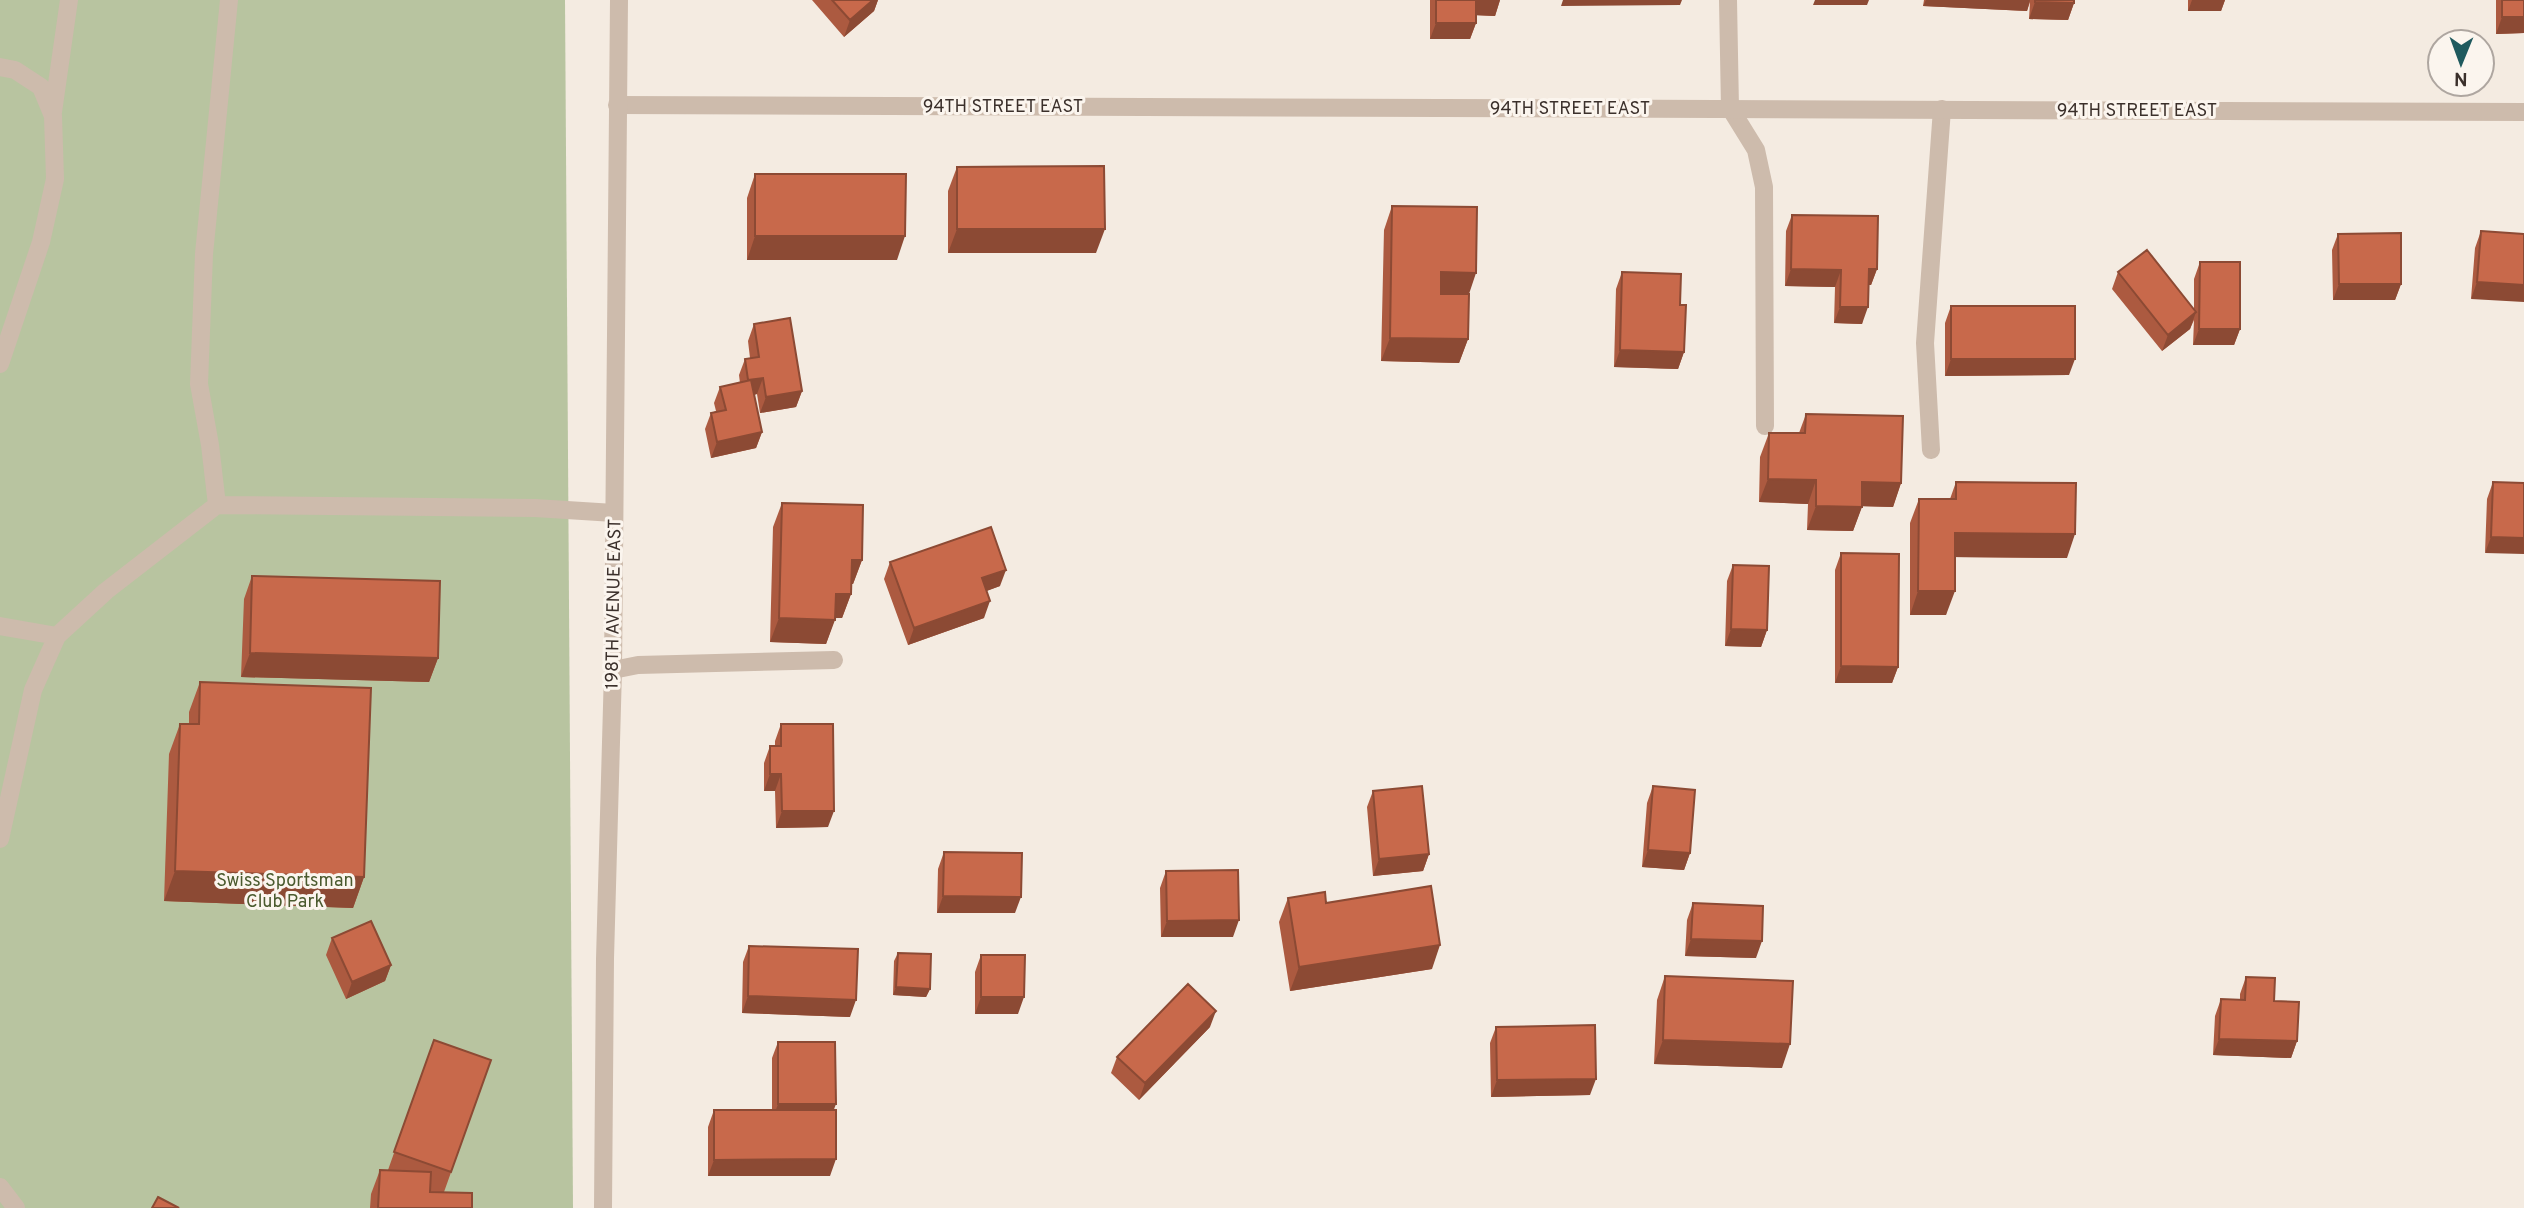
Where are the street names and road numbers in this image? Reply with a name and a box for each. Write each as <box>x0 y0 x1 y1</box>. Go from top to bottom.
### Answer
street label: 94TH STREET EAST <box>923 96 1083 119</box>
street label: 94TH STREET EAST <box>1490 98 1650 121</box>
street label: 94TH STREET EAST <box>2057 100 2217 123</box>
street label: 198TH AVENUE EAST <box>602 518 627 690</box>

